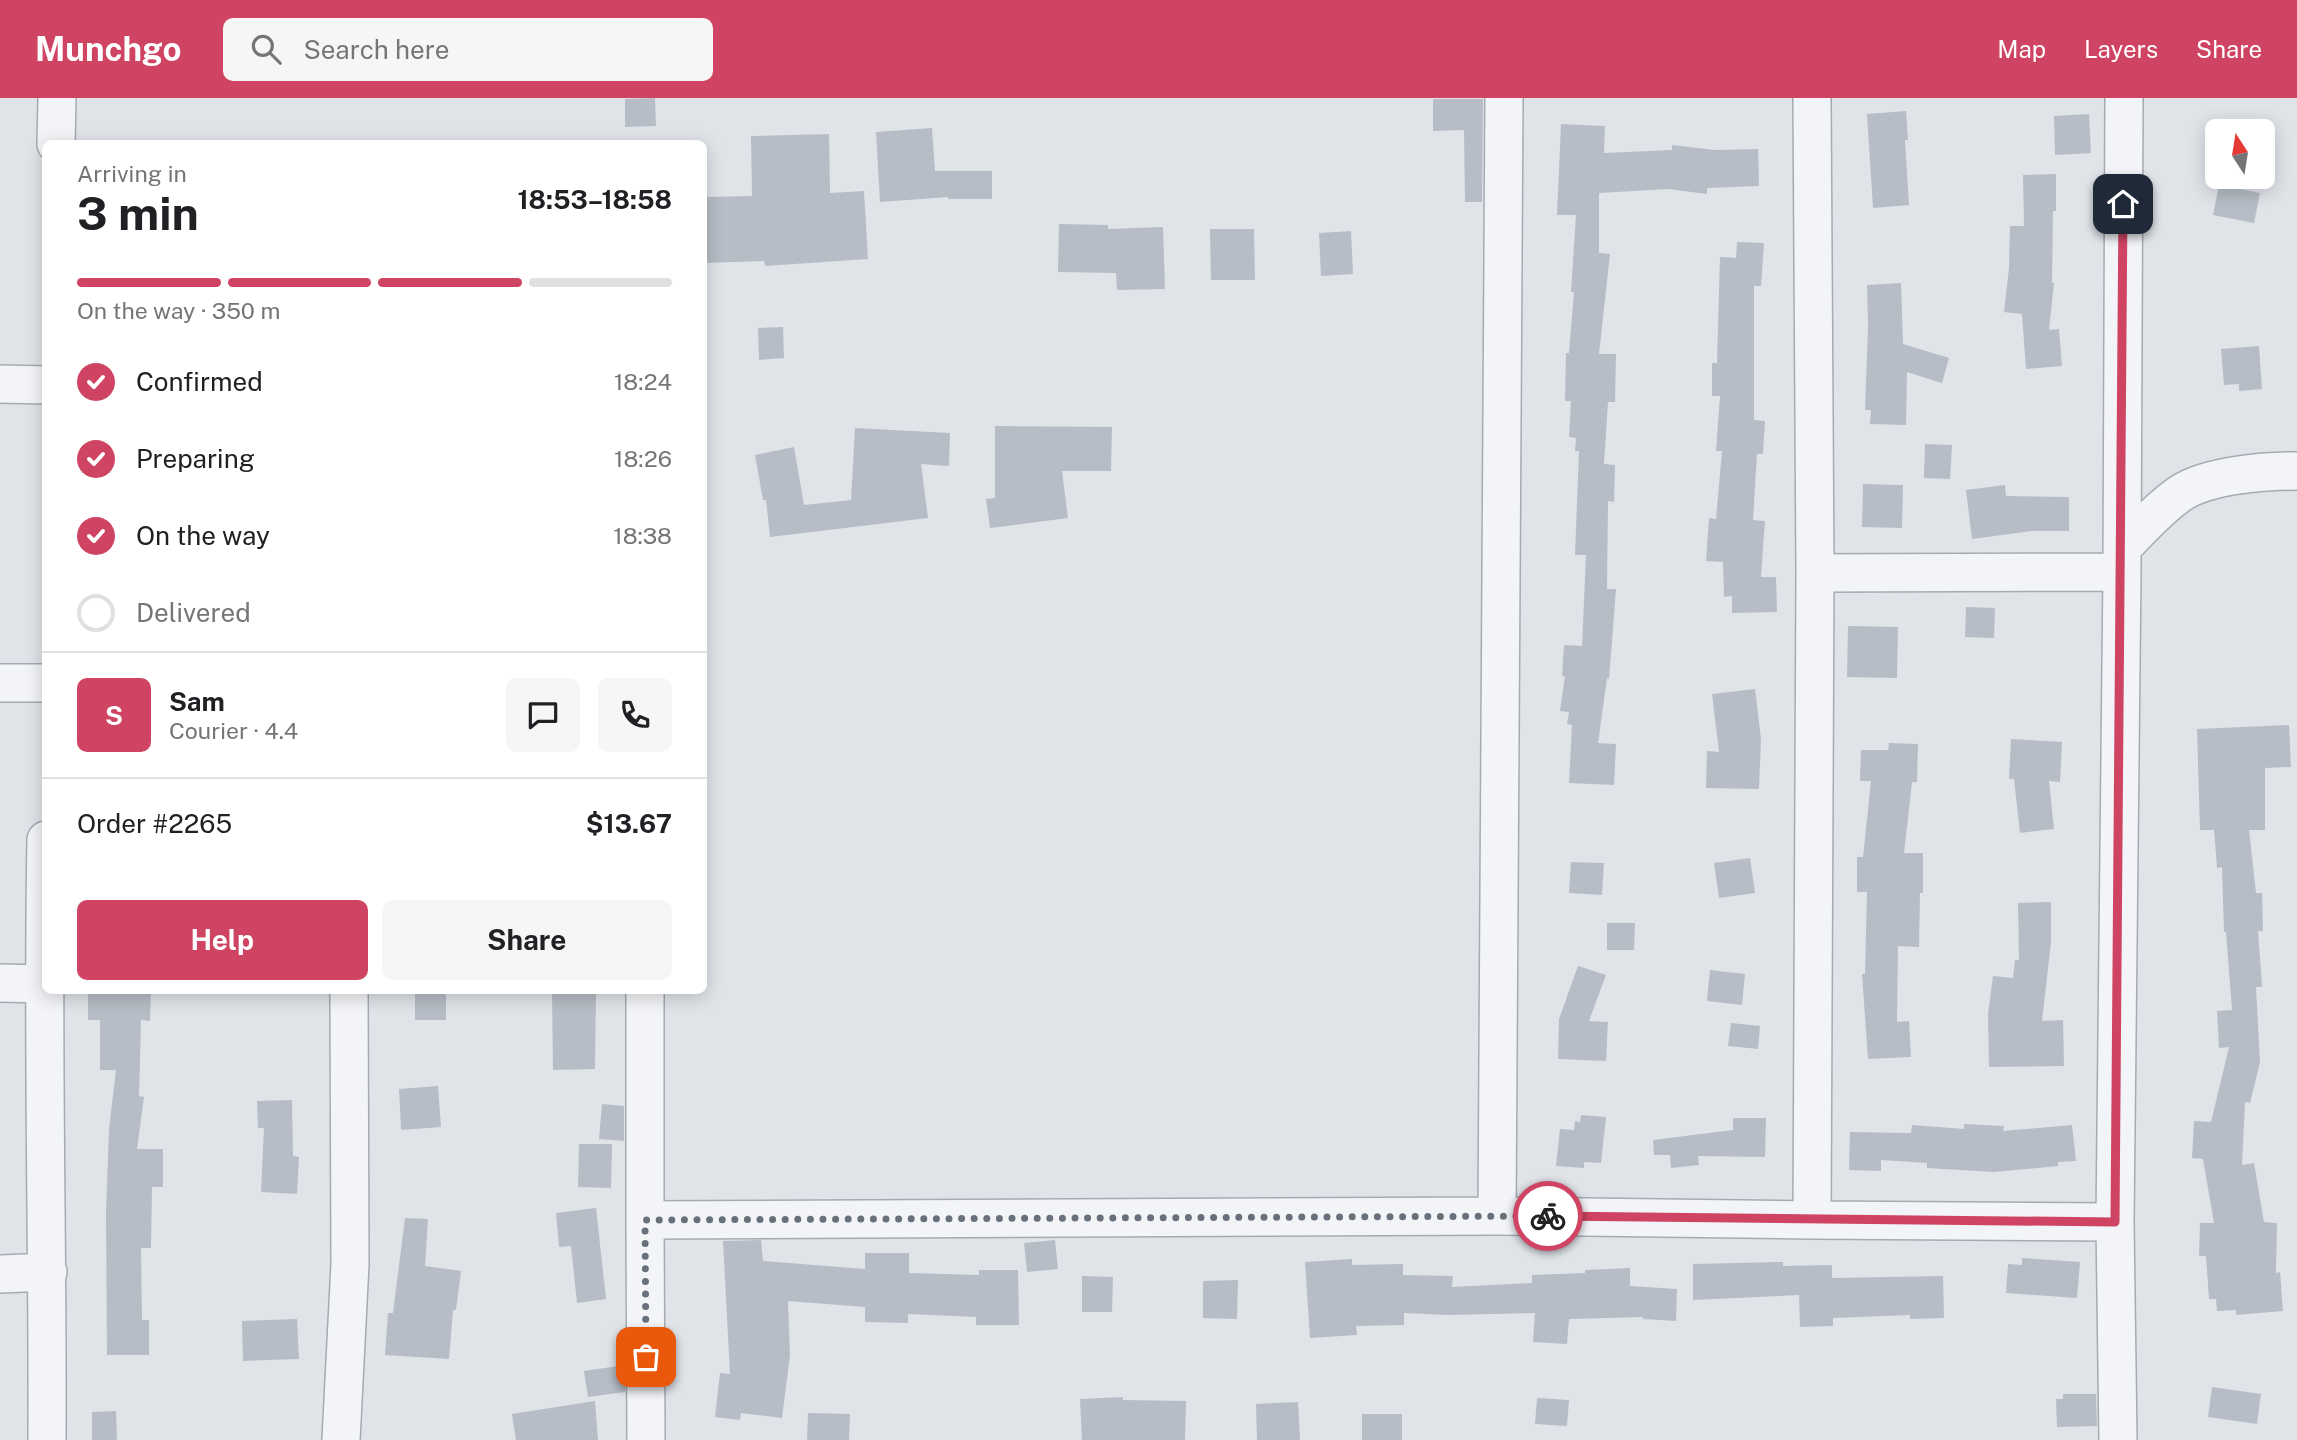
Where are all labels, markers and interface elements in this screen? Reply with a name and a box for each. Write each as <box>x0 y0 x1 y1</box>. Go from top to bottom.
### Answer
search box <box>223 18 713 81</box>
text: Munchgo <box>35 30 181 68</box>
icon: search <box>247 30 285 68</box>
text: Search here <box>303 34 449 65</box>
text: Map <box>1997 35 2046 63</box>
text: Layers <box>2084 35 2158 63</box>
text: Share <box>2196 35 2262 63</box>
north arrow <box>2205 119 2275 189</box>
map controls <box>2205 119 2275 189</box>
text: Arriving in <box>77 160 187 187</box>
pin <box>2093 174 2153 234</box>
text: 18:53–18:58 <box>517 184 672 215</box>
icon: home <box>2104 185 2142 223</box>
text: 3 min <box>77 186 199 240</box>
text: On the way · 350 m <box>77 297 280 324</box>
icon: check <box>77 363 115 401</box>
text: Confirmed <box>136 366 263 397</box>
text: 18:24 <box>614 368 672 395</box>
icon: check <box>77 440 115 478</box>
text: Preparing <box>136 443 255 474</box>
text: 18:26 <box>614 445 672 472</box>
icon: check <box>77 517 115 555</box>
text: On the way <box>136 520 270 551</box>
text: 18:38 <box>613 522 672 549</box>
text: Delivered <box>136 597 251 628</box>
button: chat <box>506 678 580 752</box>
button: phone <box>598 678 672 752</box>
text: Sam <box>169 686 225 717</box>
text: S <box>105 700 123 731</box>
text: Courier · 4.4 <box>169 717 298 744</box>
text: Order #2265 <box>77 808 232 839</box>
text: $13.67 <box>586 808 672 839</box>
button: Help <box>77 900 368 980</box>
button: Share <box>382 900 672 980</box>
courier <box>1513 1181 1583 1251</box>
icon: bike <box>1529 1197 1567 1235</box>
pin <box>616 1327 676 1387</box>
icon: bag <box>627 1338 665 1376</box>

